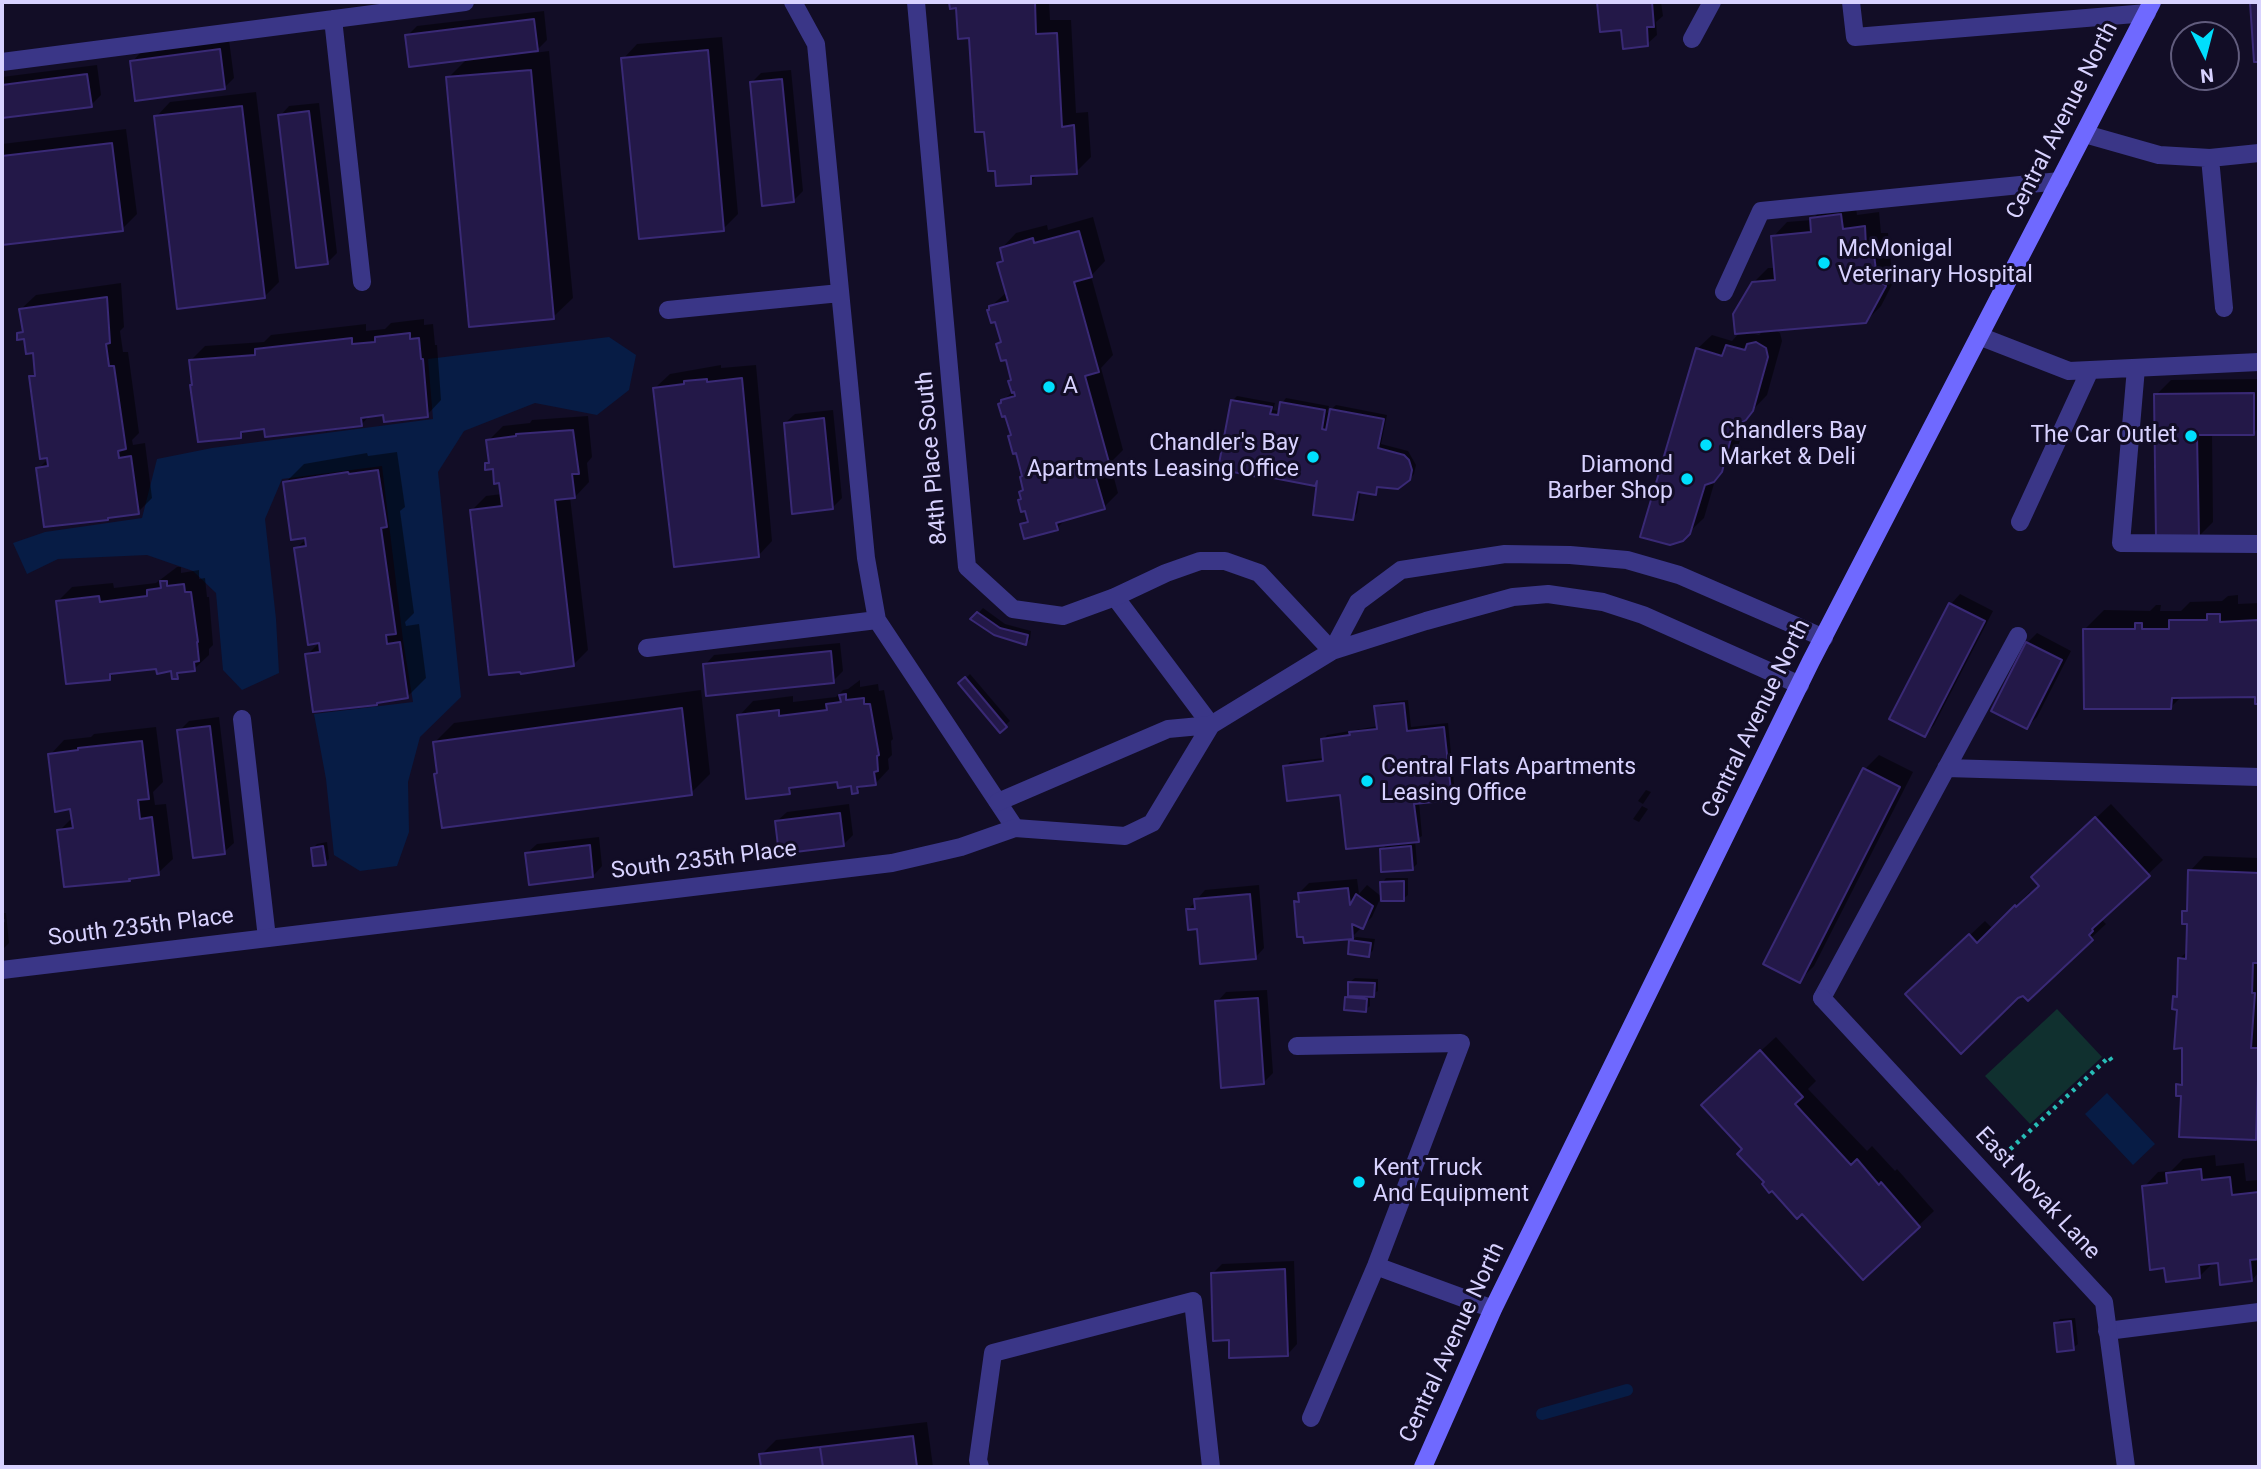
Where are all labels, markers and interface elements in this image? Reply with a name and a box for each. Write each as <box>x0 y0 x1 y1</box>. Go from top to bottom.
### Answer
street label: Central Avenue North <box>2001 18 2125 224</box>
north arrow <box>2170 21 2240 91</box>
text: N <box>2199 63 2215 88</box>
place label: McMonigal Veterinary Hospital <box>1838 236 2033 290</box>
marker: McMonigal Veterinary Hospital <box>1816 255 1832 271</box>
street label: 84th Place South <box>912 370 954 546</box>
place label: A <box>1063 373 1078 401</box>
marker: A <box>1041 379 1057 395</box>
place label: Chandlers Bay Market & Deli <box>1720 418 1867 472</box>
place label: The Car Outlet <box>2030 422 2177 450</box>
marker: The Car Outlet <box>2183 428 2199 444</box>
place label: Chandler's Bay Apartments Leasing Office <box>1027 430 1299 484</box>
marker: Chandlers Bay Market & Deli <box>1698 437 1714 453</box>
marker: Chandler's Bay Apartments Leasing Office <box>1305 449 1321 465</box>
place label: Diamond Barber Shop <box>1547 452 1673 506</box>
marker: Diamond Barber Shop <box>1679 471 1695 487</box>
street label: Central Avenue North <box>1697 615 1817 823</box>
place label: Central Flats Apartments Leasing Office <box>1381 754 1636 808</box>
marker: Central Flats Apartments Leasing Office <box>1359 773 1375 789</box>
street label: South 235th Place <box>610 836 798 886</box>
street label: South 235th Place <box>47 903 235 953</box>
street label: East Novak Lane <box>1969 1122 2105 1266</box>
place label: Kent Truck And Equipment <box>1373 1155 1529 1209</box>
marker: Kent Truck And Equipment <box>1351 1174 1367 1190</box>
street label: Central Avenue North <box>1395 1239 1511 1447</box>

